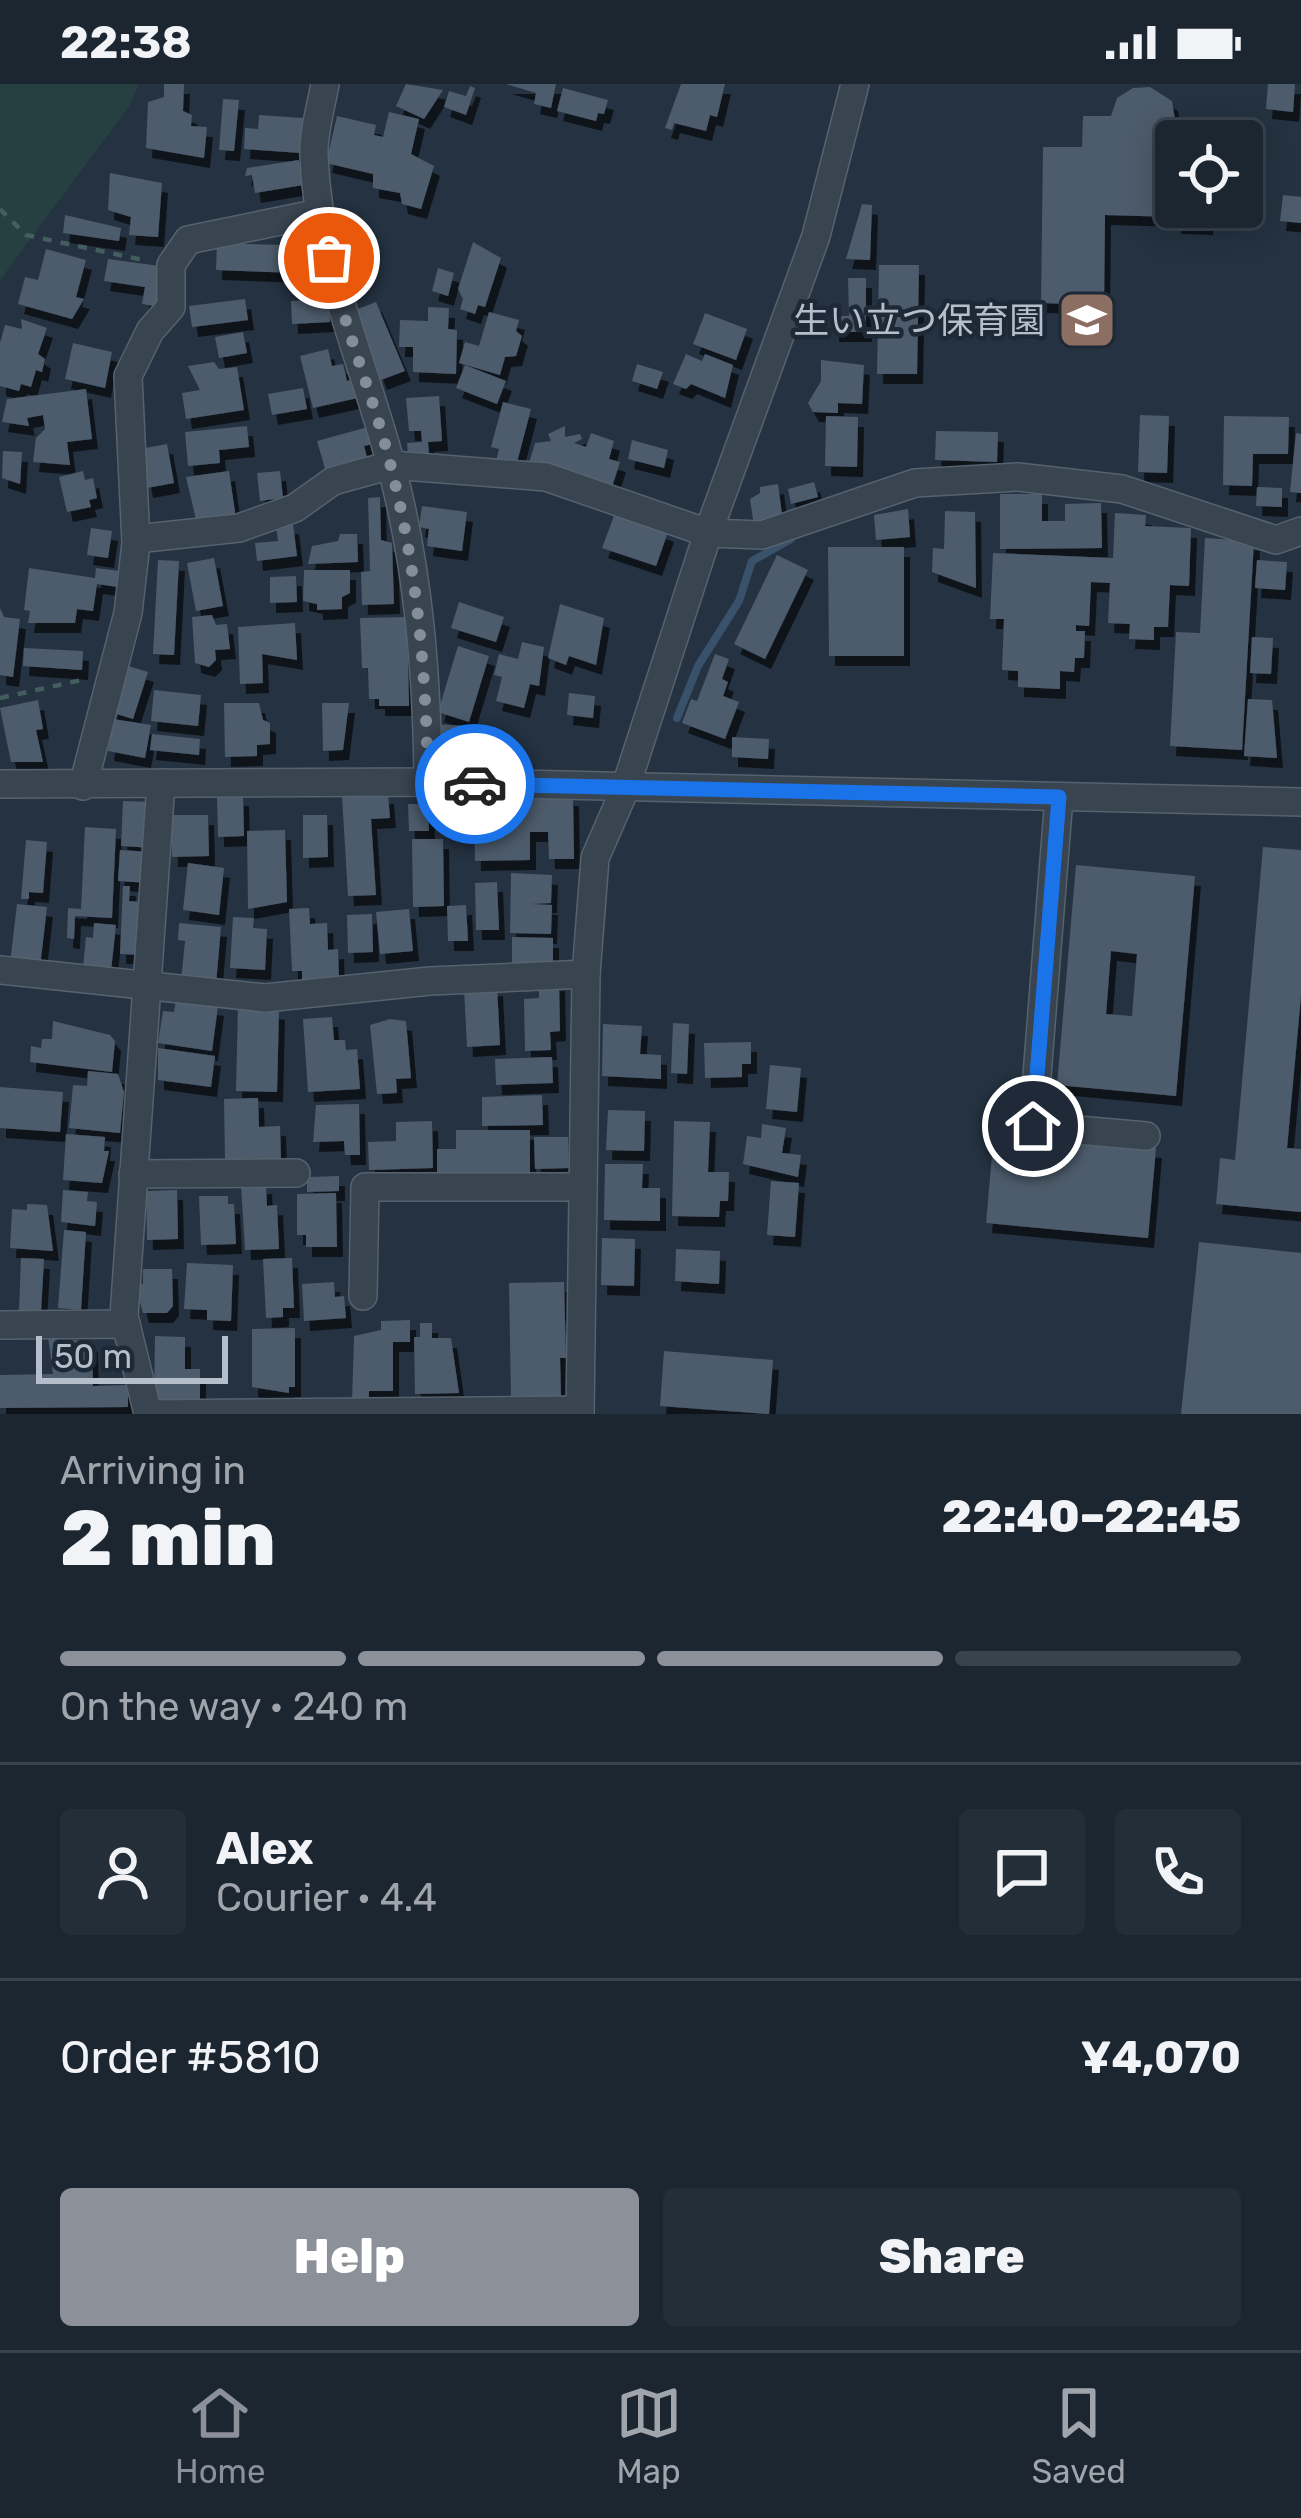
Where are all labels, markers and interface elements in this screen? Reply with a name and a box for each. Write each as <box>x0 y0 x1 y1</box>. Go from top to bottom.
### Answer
text: 22:38 <box>60 16 192 69</box>
map controls <box>1155 120 1263 228</box>
button: locate <box>1155 120 1263 228</box>
pin <box>278 207 380 309</box>
icon: bag <box>296 225 362 291</box>
school or university icon: 生い立つ保育園 <box>1056 289 1118 351</box>
place label: 生い立つ保育園 <box>793 299 1045 342</box>
courier <box>415 724 535 844</box>
icon: car <box>442 751 508 817</box>
pin <box>982 1075 1084 1177</box>
icon: home <box>1000 1093 1066 1159</box>
scale bar <box>36 1330 228 1383</box>
text: 50 m <box>54 1337 132 1376</box>
text: Arriving in <box>60 1448 246 1494</box>
text: 22:40–22:45 <box>942 1490 1241 1543</box>
text: 2 min <box>60 1492 276 1585</box>
text: On the way · 240 m <box>60 1684 408 1730</box>
button: person <box>60 1809 186 1935</box>
button: chat <box>959 1809 1085 1935</box>
button: phone <box>1115 1809 1241 1935</box>
text: Alex <box>216 1822 314 1875</box>
text: Courier · 4.4 <box>216 1875 437 1921</box>
text: Order #5810 <box>60 2031 321 2084</box>
text: ¥4,070 <box>1080 2031 1241 2084</box>
button: Help <box>60 2188 639 2326</box>
button: Share <box>663 2188 1241 2326</box>
tab: Home <box>175 2380 265 2491</box>
tab: Map <box>616 2380 682 2491</box>
tab: Saved <box>1032 2380 1126 2491</box>

